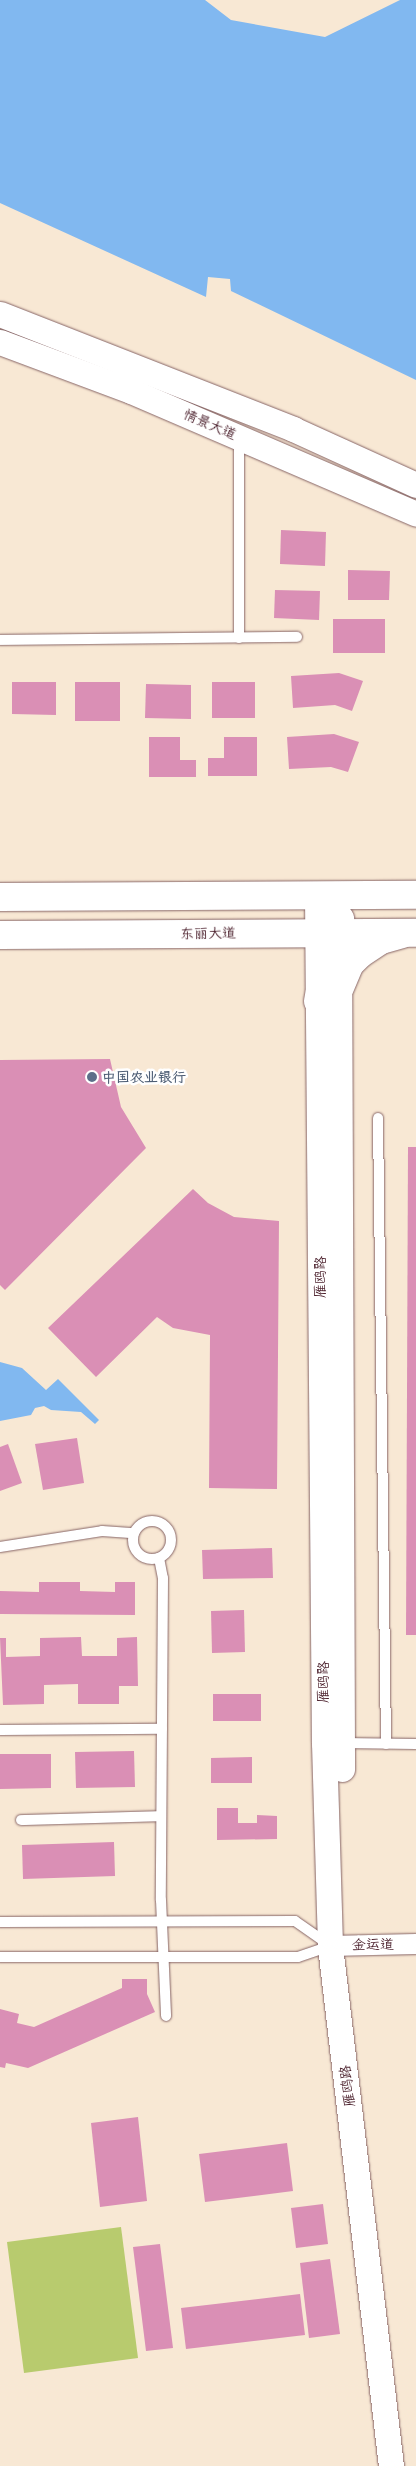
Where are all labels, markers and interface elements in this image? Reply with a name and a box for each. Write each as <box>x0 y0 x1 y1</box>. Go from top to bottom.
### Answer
street label: 情景大道 <box>181 405 239 443</box>
street label: 东丽大道 <box>180 924 236 942</box>
place label: 中国农业银行 <box>102 1069 186 1085</box>
marker: 中国农业银行 <box>86 1071 98 1083</box>
street label: 雁鸥路 <box>312 1256 328 1298</box>
street label: 雁鸥路 <box>315 1661 331 1703</box>
street label: 金运道 <box>352 1936 394 1952</box>
street label: 雁鸥路 <box>336 2064 358 2108</box>

